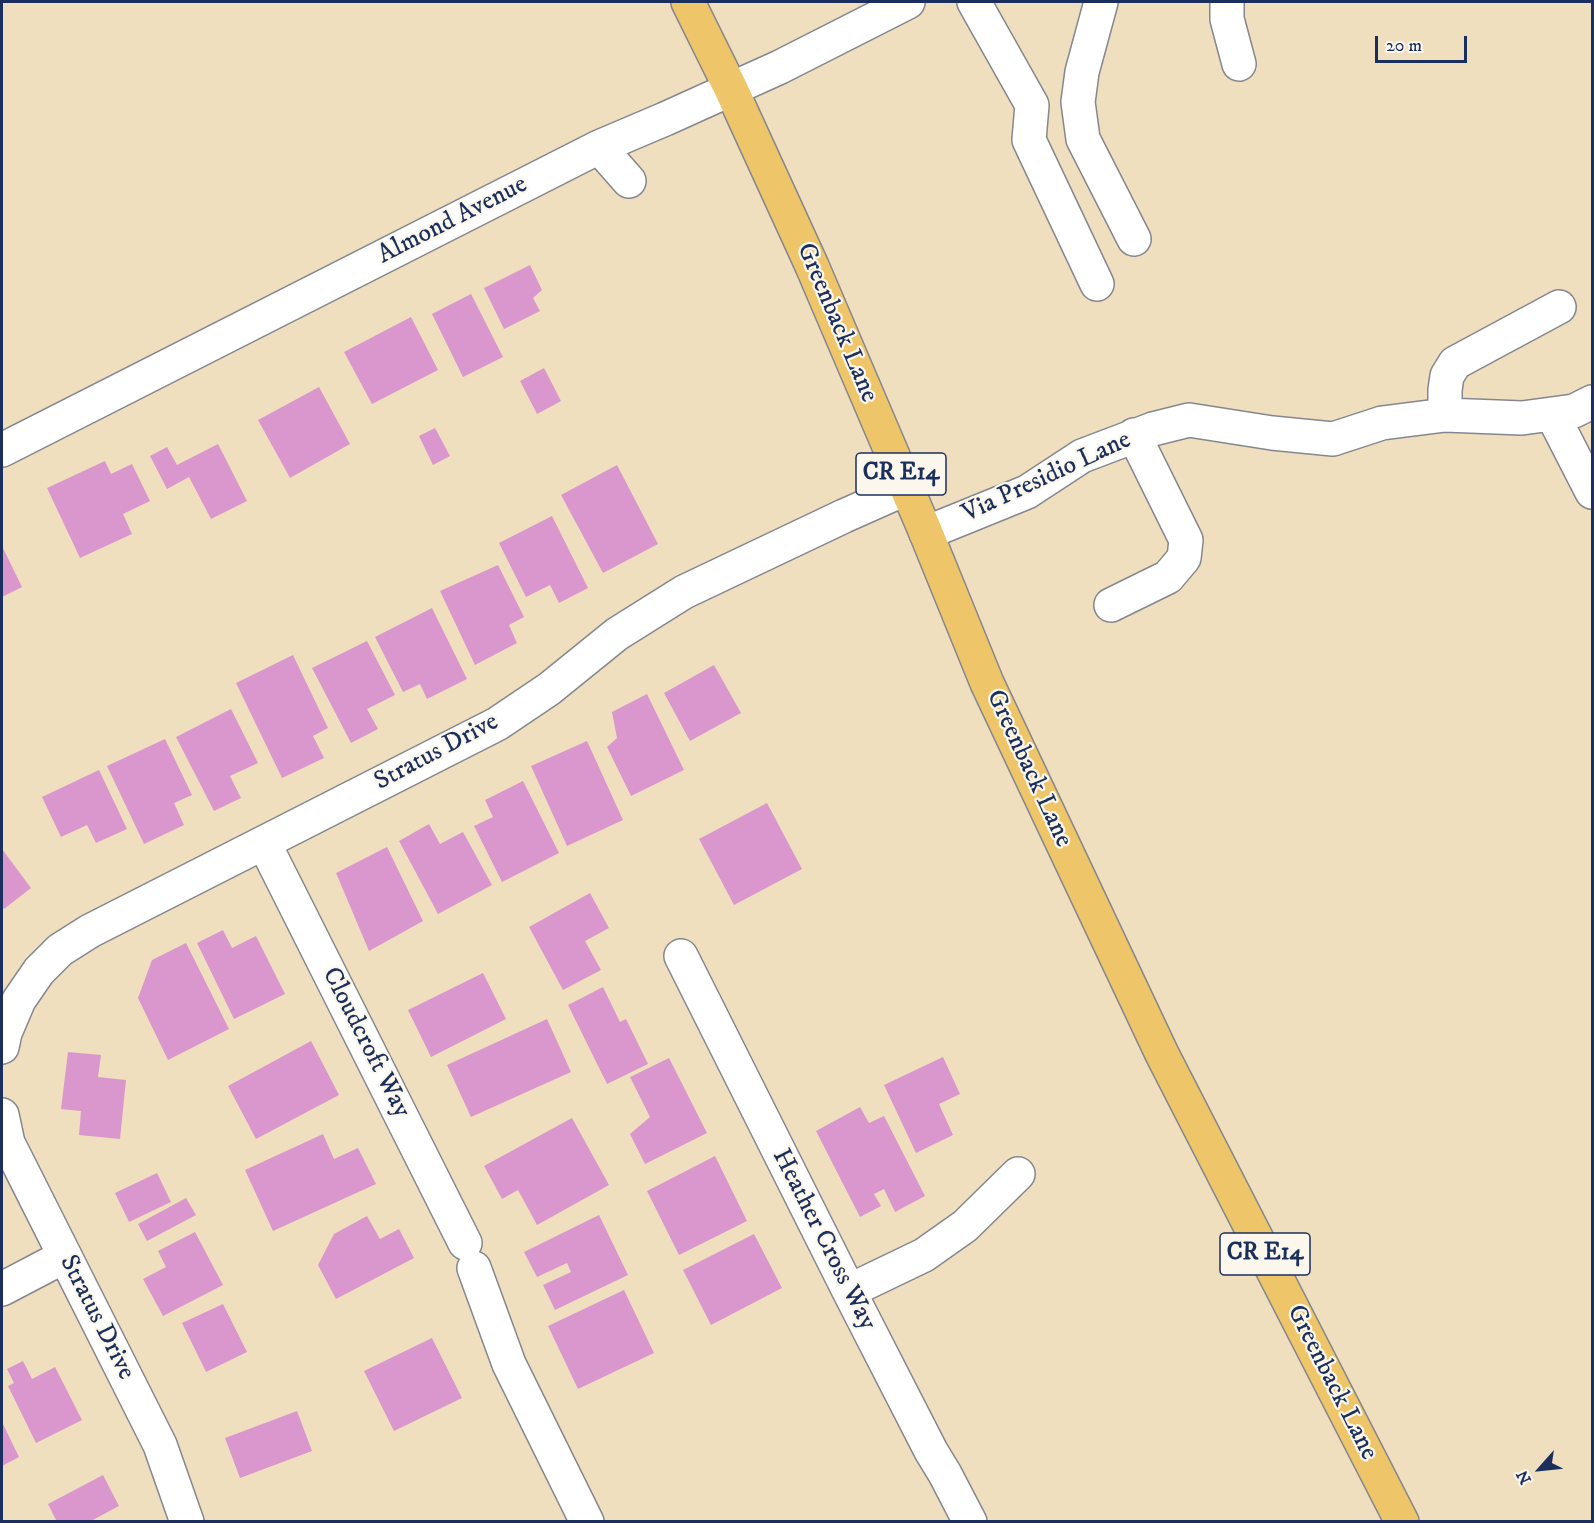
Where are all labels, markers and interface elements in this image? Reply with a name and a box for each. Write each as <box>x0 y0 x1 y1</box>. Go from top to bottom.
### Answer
scale bar <box>1378 24 1470 62</box>
text: 20 m <box>1386 35 1422 57</box>
street label: Almond Avenue <box>373 170 533 272</box>
street label: Greenback Lane <box>788 239 884 407</box>
street label: Via Presidio Lane <box>958 425 1136 531</box>
road number: CR E14 <box>856 453 946 495</box>
street label: Greenback Lane <box>978 685 1078 853</box>
street label: Stratus Drive <box>370 707 504 799</box>
street label: Cloudcroft Way <box>314 963 416 1123</box>
street label: Heather Cross Way <box>764 1144 882 1336</box>
road number: CR E14 <box>1220 1233 1310 1275</box>
street label: Stratus Drive <box>51 1250 141 1386</box>
street label: Greenback Lane <box>1279 1300 1383 1466</box>
north arrow <box>1510 1439 1570 1499</box>
text: N <box>1512 1467 1536 1488</box>

